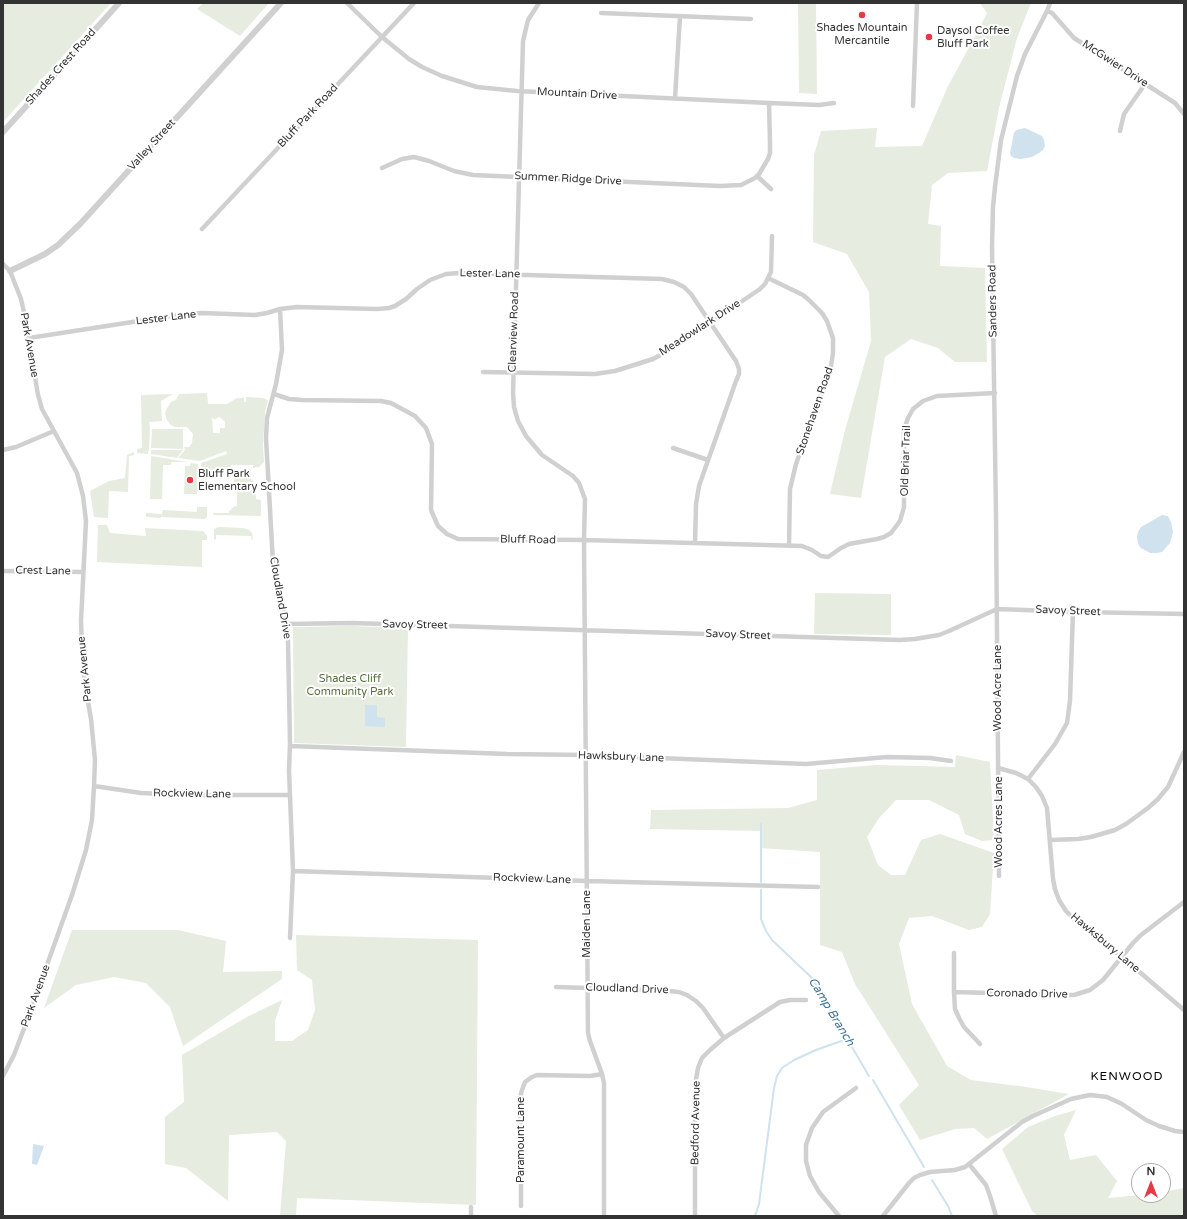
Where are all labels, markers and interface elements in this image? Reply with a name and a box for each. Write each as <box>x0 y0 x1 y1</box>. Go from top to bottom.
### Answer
marker: Shades Mountain Mercantile <box>857 10 867 20</box>
place label: Shades Mountain Mercantile <box>816 21 908 47</box>
place label: Daysol Coffee Bluff Park <box>937 24 1009 50</box>
street label: Shades Crest Road <box>23 26 99 108</box>
marker: Daysol Coffee Bluff Park <box>924 32 934 42</box>
street label: McGwier Drive <box>1079 38 1151 90</box>
street label: Bluff Park Road <box>275 81 341 151</box>
street label: Mountain Drive <box>537 85 617 103</box>
street label: Valley Street <box>125 116 179 174</box>
street label: Summer Ridge Drive <box>514 170 622 188</box>
street label: Sanders Road <box>986 264 1000 338</box>
street label: Lester Lane <box>460 267 520 281</box>
street label: Clearview Road <box>506 291 522 373</box>
street label: Meadowlark Drive <box>657 297 743 359</box>
street label: Lester Lane <box>135 308 197 328</box>
street label: Park Avenue <box>17 311 41 379</box>
street label: Stonehaven Road <box>794 365 836 457</box>
street label: Old Briar Trail <box>898 425 914 497</box>
place label: Bluff Park Elementary School <box>198 467 296 493</box>
marker: Bluff Park Elementary School <box>185 475 195 485</box>
street label: Bluff Road <box>500 533 556 547</box>
street label: Cloudland Drive <box>266 556 294 640</box>
street label: Crest Lane <box>15 564 71 578</box>
street label: Savoy Street <box>1035 603 1101 619</box>
street label: Savoy Street <box>382 618 448 632</box>
street label: Savoy Street <box>705 627 771 643</box>
street label: Park Avenue <box>75 636 95 702</box>
street label: Wood Acre Lane <box>991 645 1005 731</box>
park label: Shades Cliff Community Park <box>307 672 393 698</box>
street label: Hawksbury Lane <box>578 749 664 765</box>
street label: Wood Acres Lane <box>992 776 1006 868</box>
street label: Rockview Lane <box>153 787 231 801</box>
street label: Rockview Lane <box>493 871 571 887</box>
street label: Maiden Lane <box>580 890 594 958</box>
street label: Hawksbury Lane <box>1068 910 1142 976</box>
street label: Park Avenue <box>19 963 53 1029</box>
water label: Camp Branch <box>805 975 857 1049</box>
street label: Cloudland Drive <box>585 981 669 997</box>
street label: Coronado Drive <box>986 987 1068 1001</box>
district label: KENWOOD <box>1091 1070 1163 1084</box>
street label: Bedford Avenue <box>689 1081 703 1165</box>
street label: Paramount Lane <box>514 1097 528 1183</box>
north arrow <box>1131 1163 1171 1203</box>
text: N <box>1147 1165 1155 1178</box>

